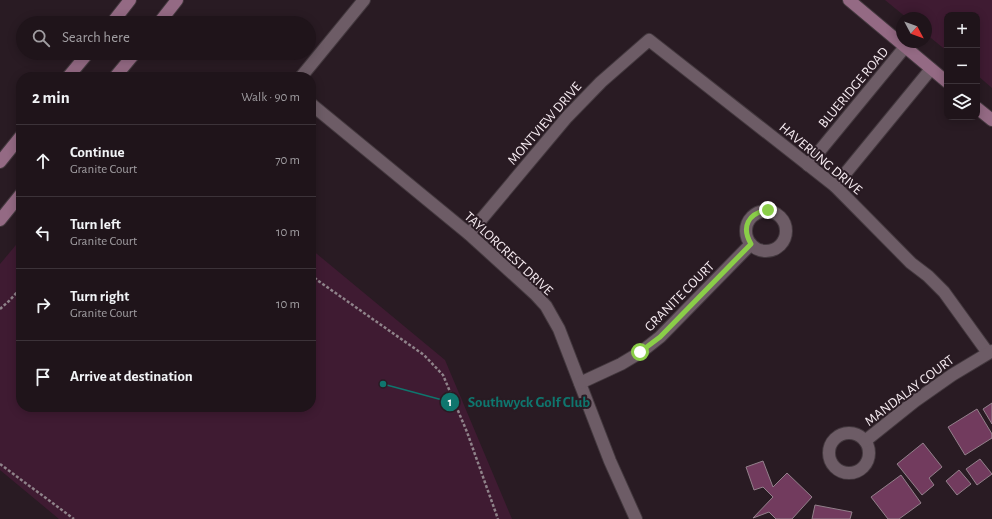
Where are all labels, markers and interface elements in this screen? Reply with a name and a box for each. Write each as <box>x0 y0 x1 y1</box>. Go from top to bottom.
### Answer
north arrow <box>896 12 932 48</box>
map controls <box>944 12 980 120</box>
button: + <box>944 12 980 48</box>
search box <box>16 16 316 60</box>
icon: search <box>30 27 52 49</box>
text: Search here <box>62 30 130 45</box>
street label: BLUERIDGE ROAD <box>816 45 891 131</box>
button: − <box>944 48 980 84</box>
street label: MONTVIEW DRIVE <box>505 80 584 168</box>
button: layers <box>944 84 980 120</box>
text: 2 min <box>32 89 70 106</box>
text: Walk · 90 m <box>241 91 300 104</box>
street label: HAVERUNG DRIVE <box>776 120 865 197</box>
text: Continue <box>70 145 125 160</box>
icon: ahead <box>32 150 54 172</box>
text: 70 m <box>275 154 300 167</box>
text: Granite Court <box>70 163 137 176</box>
route end <box>759 201 777 219</box>
street label: TAYLORCREST DRIVE <box>461 209 555 298</box>
text: Turn left <box>70 217 121 232</box>
icon: left <box>32 222 54 244</box>
text: 10 m <box>276 226 300 239</box>
text: Granite Court <box>70 235 137 248</box>
street label: GRANITE COURT <box>642 259 717 334</box>
text: Turn right <box>70 289 129 304</box>
icon: right <box>32 294 54 316</box>
text: 10 m <box>276 298 300 311</box>
text: Granite Court <box>70 307 137 320</box>
route start <box>631 343 649 361</box>
street label: MANDALAY COURT <box>862 353 957 429</box>
icon: arrive <box>32 366 54 388</box>
text: Arrive at destination <box>70 369 193 384</box>
callout: Southwyck Golf Club <box>440 389 598 416</box>
text: Southwyck Golf Club <box>468 395 590 410</box>
text: 1 <box>448 396 452 408</box>

